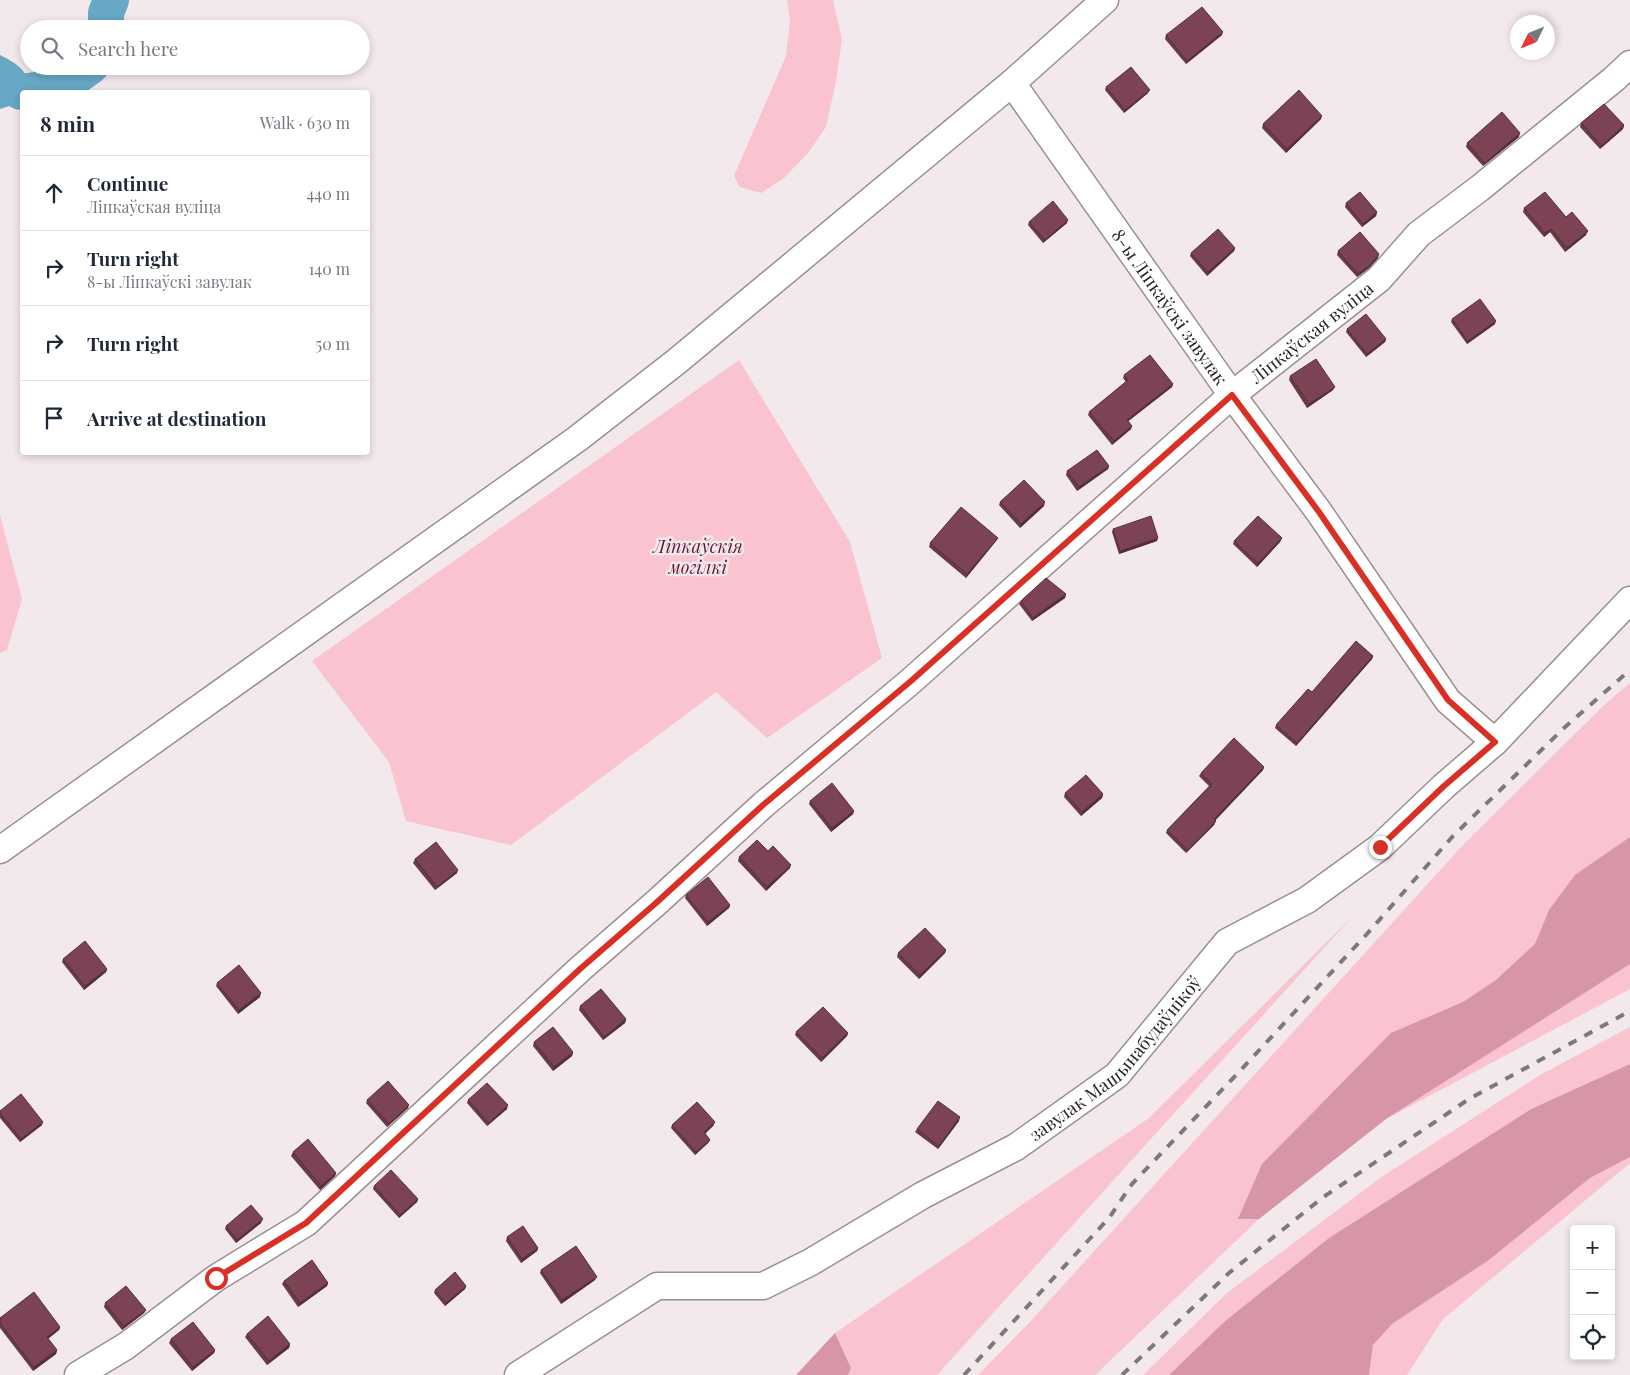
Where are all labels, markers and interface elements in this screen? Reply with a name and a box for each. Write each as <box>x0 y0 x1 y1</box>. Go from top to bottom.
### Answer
north arrow <box>1510 15 1555 60</box>
search box <box>20 20 370 75</box>
icon: search <box>38 34 66 62</box>
text: Search here <box>78 35 178 61</box>
text: 8 min <box>40 109 95 137</box>
text: Walk · 630 m <box>260 112 350 133</box>
text: Continue <box>87 170 168 196</box>
icon: ahead <box>40 179 68 207</box>
text: 440 m <box>306 183 350 204</box>
text: Ліпкаўская вуліца <box>87 196 221 217</box>
street label: 8-ы Ліпкаўскі завулак <box>1107 224 1233 390</box>
text: Turn right <box>87 245 179 271</box>
icon: right <box>40 254 68 282</box>
text: 140 m <box>308 258 350 279</box>
text: 8-ы Ліпкаўскі завулак <box>87 271 252 292</box>
street label: Ліпкаўская вуліца <box>1244 276 1378 389</box>
icon: right <box>40 329 68 357</box>
text: Turn right <box>87 330 179 356</box>
text: 50 m <box>316 333 350 354</box>
icon: arrive <box>40 404 68 432</box>
text: Arrive at destination <box>87 405 267 431</box>
park label: Ліпкаўскія могілкі <box>651 534 743 579</box>
route end <box>1369 836 1392 859</box>
street label: завулак Машынабудаўнікоў <box>1024 971 1206 1146</box>
map controls <box>1570 1225 1615 1360</box>
button: + <box>1570 1225 1615 1270</box>
route start <box>205 1267 228 1290</box>
button: − <box>1570 1270 1615 1315</box>
button: locate <box>1570 1315 1615 1360</box>

